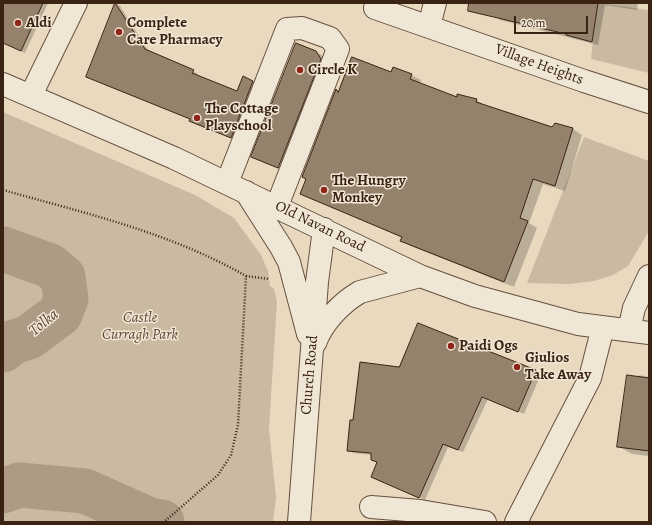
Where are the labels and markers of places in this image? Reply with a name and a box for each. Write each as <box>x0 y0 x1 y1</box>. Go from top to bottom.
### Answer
place label: Aldi <box>26 14 52 32</box>
place label: Complete Care Pharmacy <box>127 14 222 49</box>
marker: Aldi <box>13 18 23 28</box>
marker: Complete Care Pharmacy <box>114 27 124 37</box>
place label: Circle K <box>308 61 357 79</box>
marker: Circle K <box>295 65 305 75</box>
place label: The Cottage Playschool <box>205 100 278 135</box>
marker: The Cottage Playschool <box>192 113 202 123</box>
place label: The Hungry Monkey <box>332 172 406 207</box>
marker: The Hungry Monkey <box>319 185 329 195</box>
place label: Paidi Ogs <box>459 337 518 355</box>
marker: Paidi Ogs <box>446 341 456 351</box>
place label: Giulios Take Away <box>525 349 591 384</box>
marker: Giulios Take Away <box>512 362 522 372</box>

